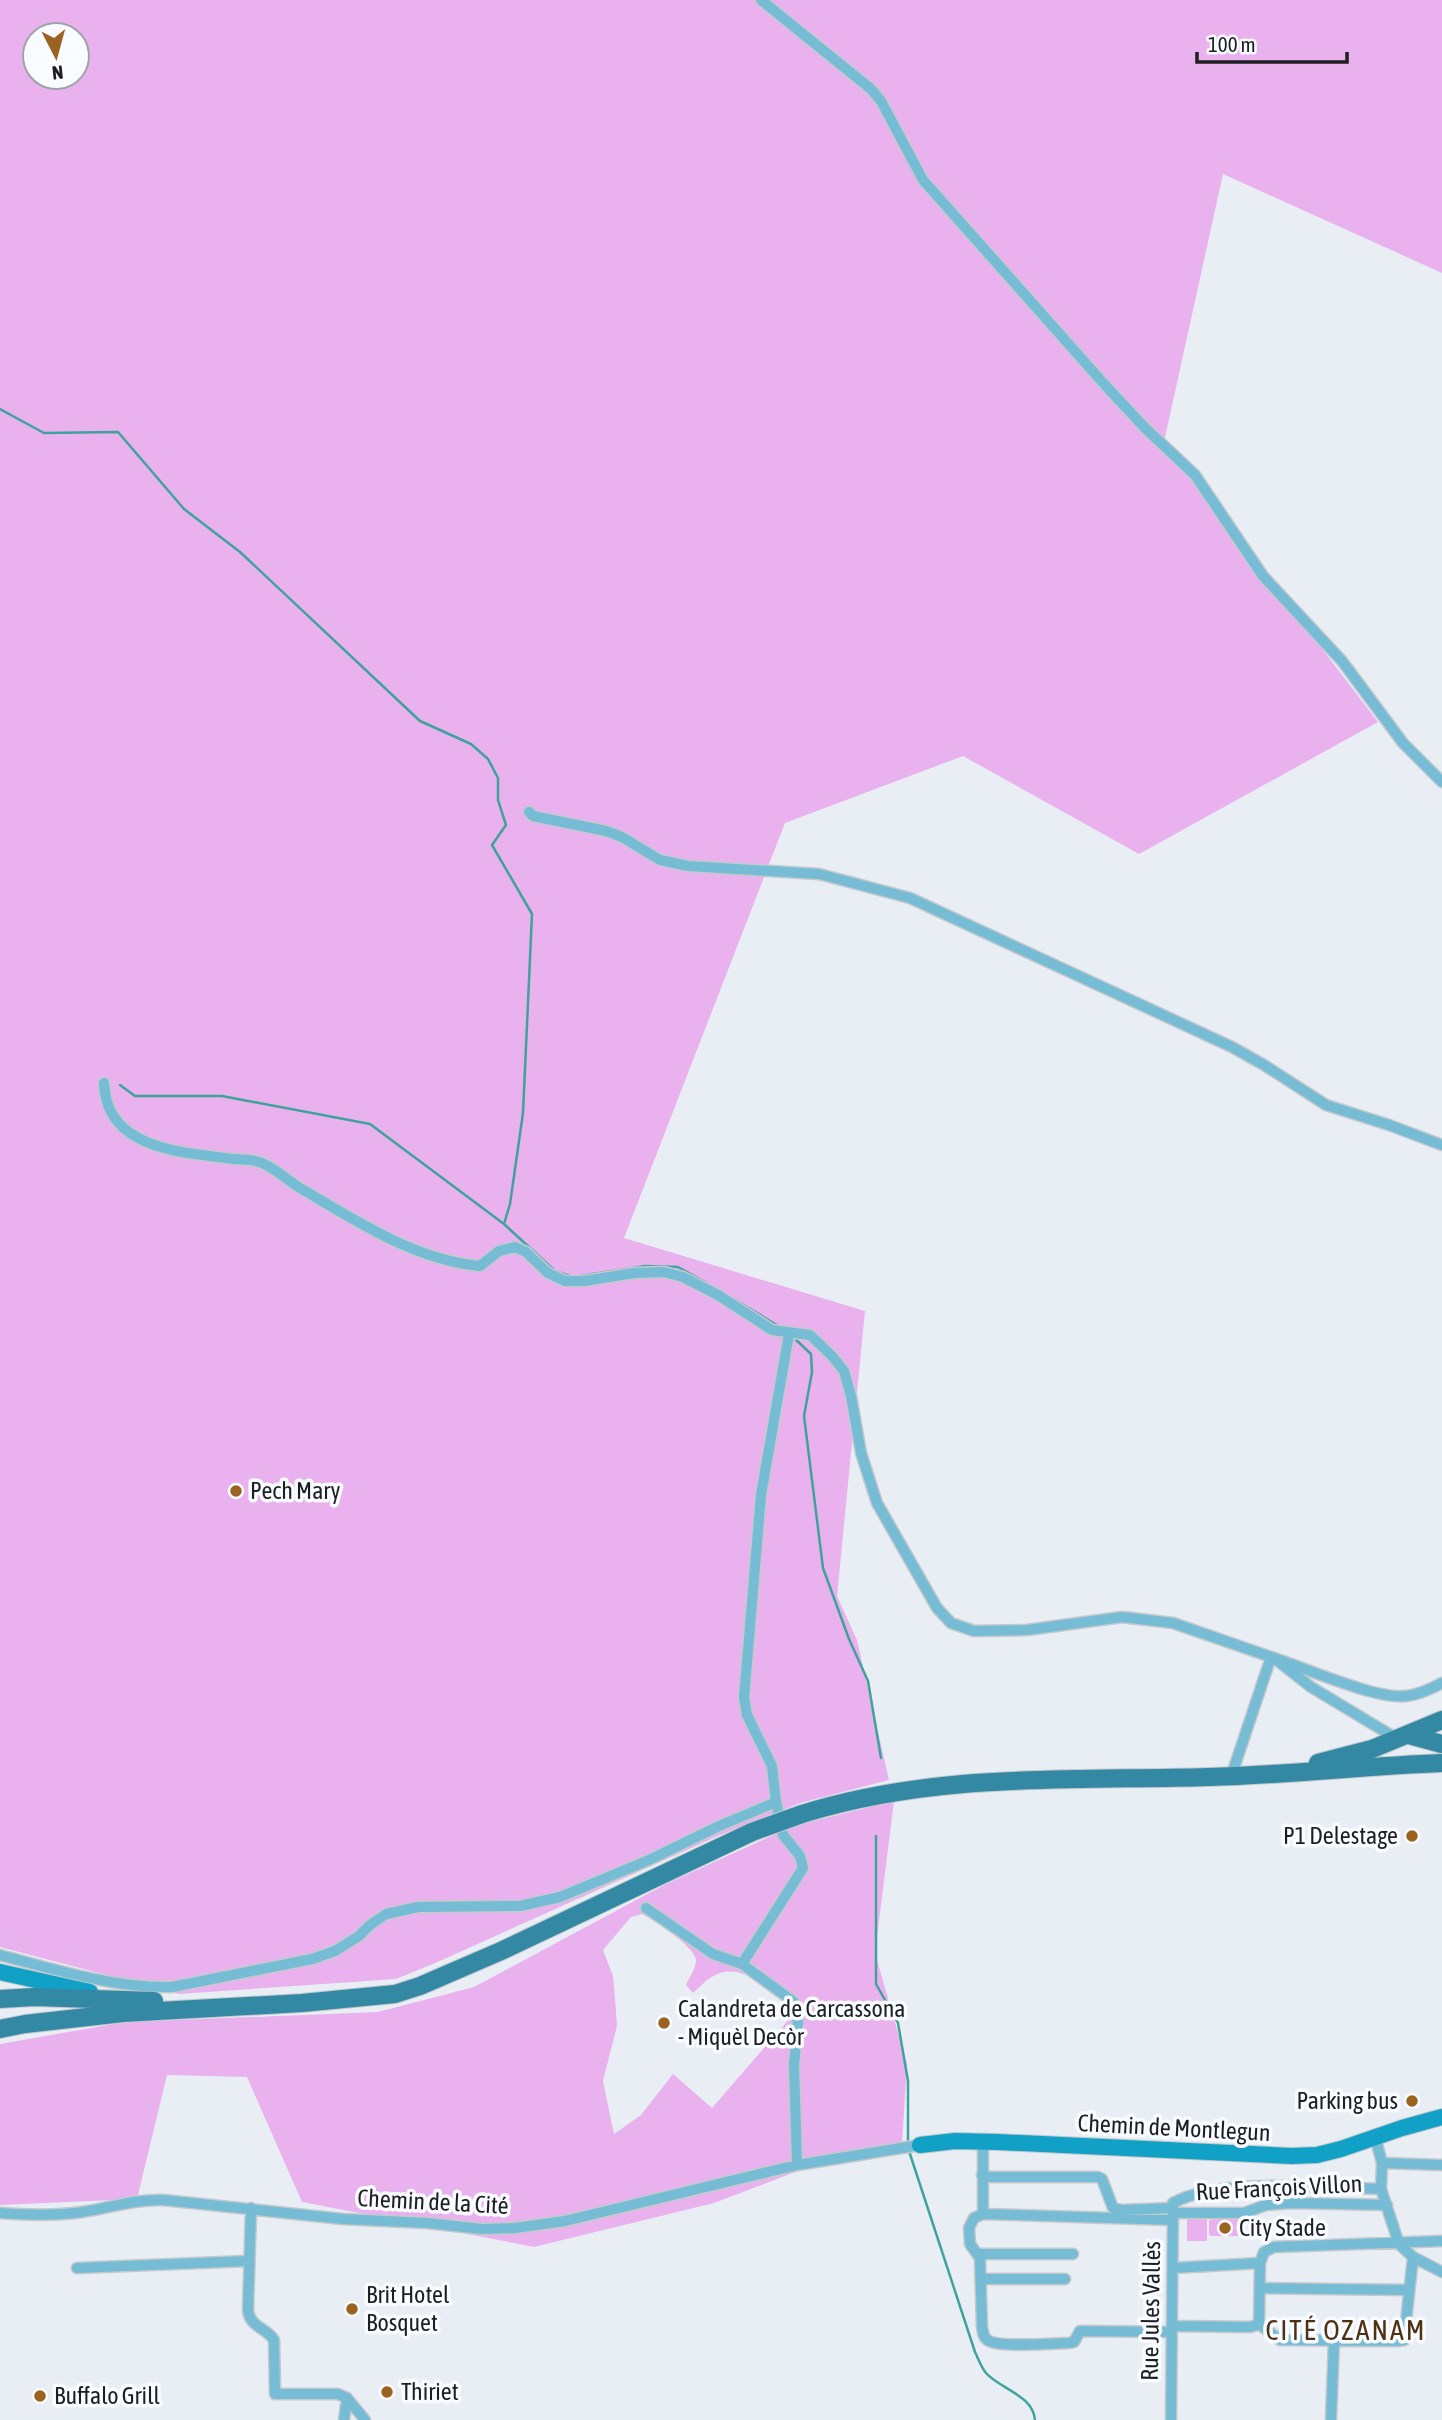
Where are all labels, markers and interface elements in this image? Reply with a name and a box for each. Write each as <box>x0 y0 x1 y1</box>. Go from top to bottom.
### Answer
north arrow <box>21 21 91 91</box>
scale bar <box>1197 21 1348 65</box>
text: 100 m <box>1208 32 1256 56</box>
text: N <box>51 61 65 84</box>
place label: Pech Mary <box>250 1477 340 1504</box>
marker: Pech Mary <box>228 1483 244 1499</box>
place label: P1 Delestage <box>1283 1822 1398 1849</box>
marker: P1 Delestage <box>1404 1828 1420 1844</box>
place label: Calandreta de Carcassona - Miquèl Decòr <box>678 1995 906 2050</box>
marker: Calandreta de Carcassona - Miquèl Decòr <box>656 2015 672 2031</box>
place label: Parking bus <box>1296 2087 1398 2114</box>
marker: Parking bus <box>1404 2093 1420 2109</box>
street label: Chemin de Montlegun <box>1077 2109 1271 2146</box>
street label: Rue François Villon <box>1195 2170 1363 2205</box>
street label: Chemin de la Cité <box>357 2184 509 2219</box>
place label: City Stade <box>1239 2214 1326 2241</box>
marker: City Stade <box>1217 2220 1233 2236</box>
street label: Rue Jules Vallès <box>1136 2241 1165 2381</box>
place label: Brit Hotel Bosquet <box>366 2281 450 2336</box>
marker: Brit Hotel Bosquet <box>344 2301 360 2317</box>
district label: CITÉ OZANAM <box>1266 2314 1426 2346</box>
place label: Thiriet <box>401 2378 459 2405</box>
place label: Buffalo Grill <box>54 2382 161 2409</box>
marker: Thiriet <box>379 2384 395 2400</box>
marker: Buffalo Grill <box>32 2388 48 2404</box>

